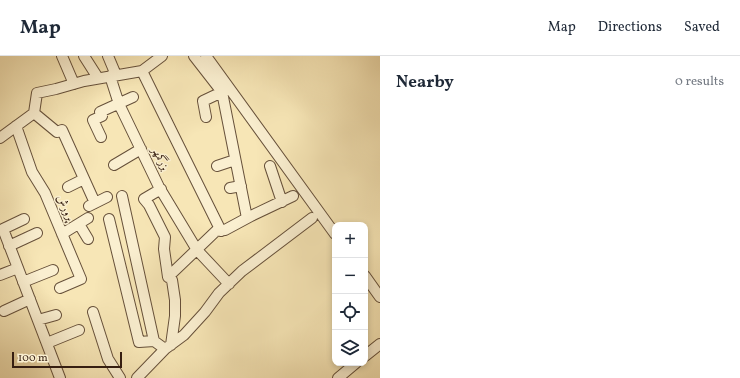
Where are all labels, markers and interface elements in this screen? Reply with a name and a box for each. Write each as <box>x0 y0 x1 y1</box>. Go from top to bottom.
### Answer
text: Map <box>20 15 61 41</box>
text: Map <box>548 18 576 37</box>
text: Directions <box>598 18 662 37</box>
text: Saved <box>684 18 720 37</box>
text: Nearby <box>396 71 454 94</box>
text: 0 results <box>675 73 724 91</box>
street label: بزرگمهر <box>146 142 174 174</box>
street label: پرورش <box>52 192 79 225</box>
map controls <box>332 222 368 366</box>
button: + <box>332 222 368 258</box>
button: − <box>332 258 368 294</box>
button: locate <box>332 294 368 330</box>
button: layers <box>332 330 368 366</box>
scale bar <box>12 350 122 369</box>
text: 100 m <box>18 351 48 366</box>

